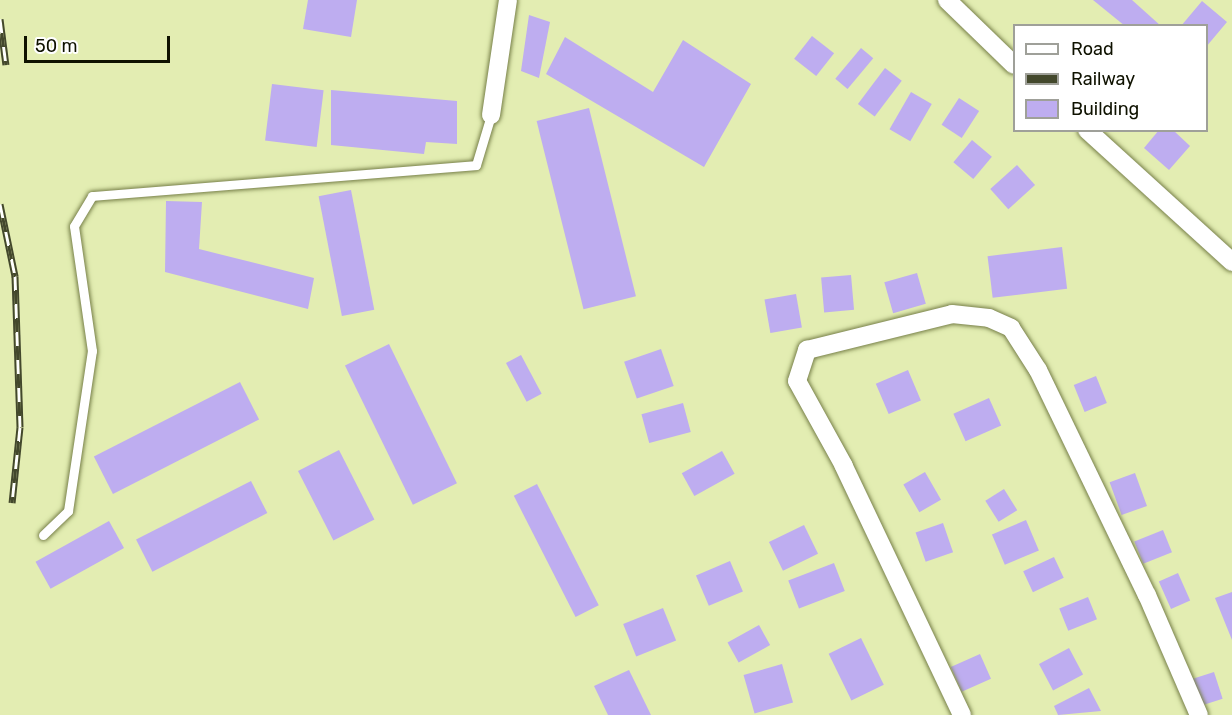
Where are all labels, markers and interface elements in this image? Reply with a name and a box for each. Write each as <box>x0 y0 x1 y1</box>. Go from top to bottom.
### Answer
scale bar <box>27 24 172 62</box>
legend <box>1013 24 1208 132</box>
text: 50 m <box>35 35 78 57</box>
text: Road <box>1071 38 1114 60</box>
text: Railway <box>1071 68 1135 90</box>
text: Building <box>1071 98 1139 120</box>

